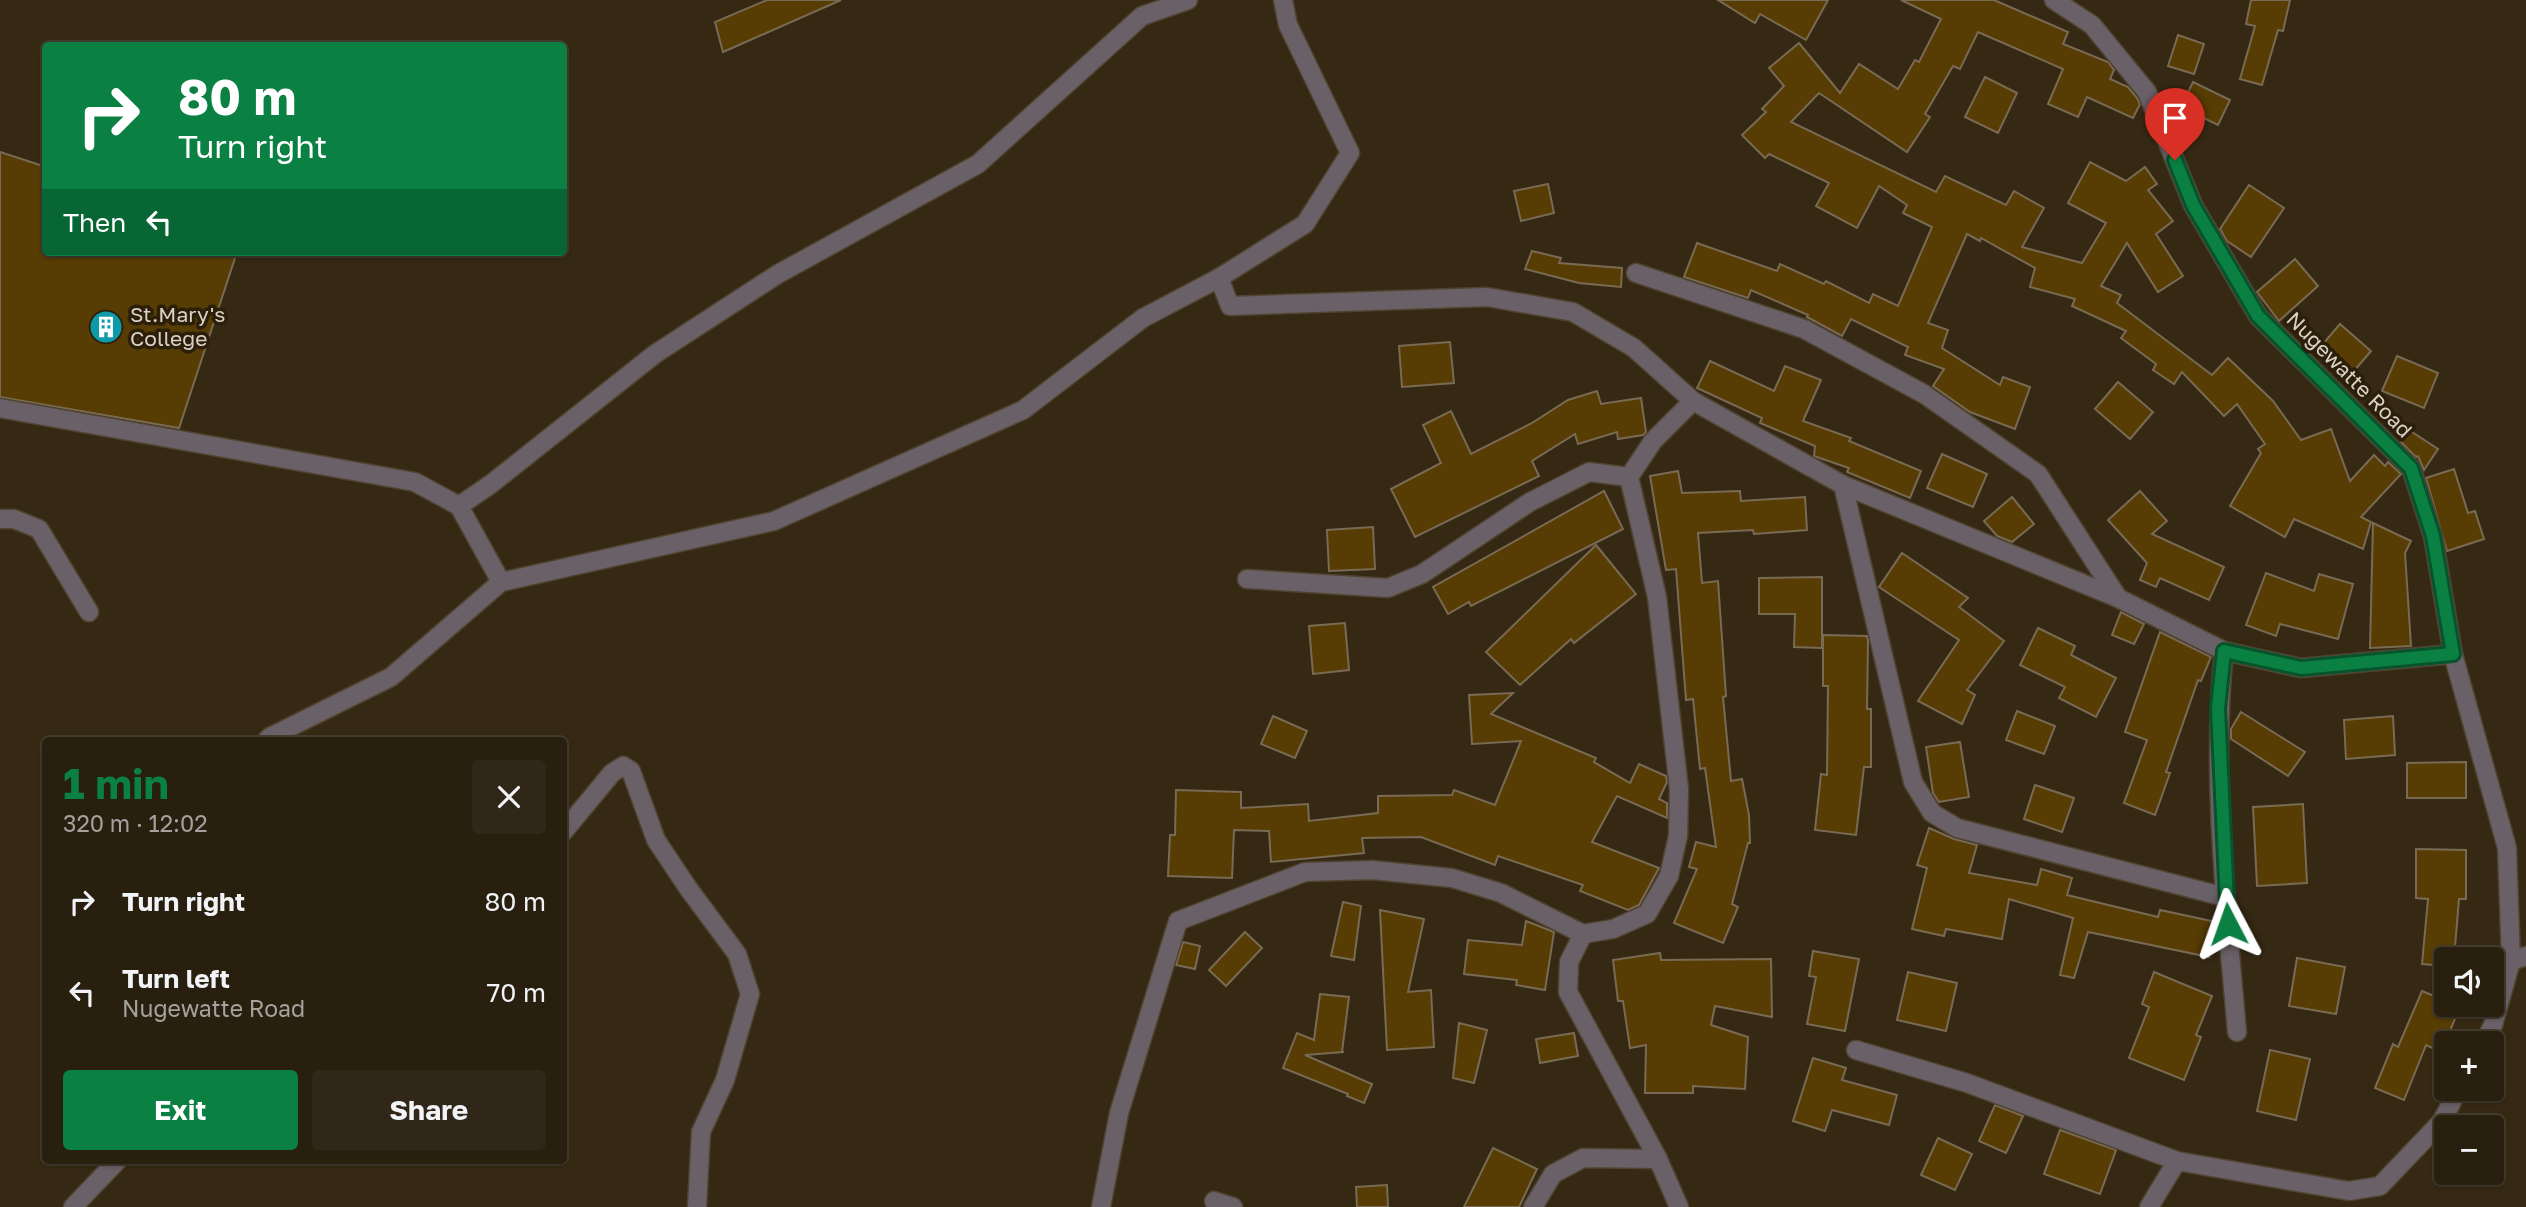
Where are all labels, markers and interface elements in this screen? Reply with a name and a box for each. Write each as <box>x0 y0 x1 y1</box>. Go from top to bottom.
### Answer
text: 80 m <box>178 67 296 126</box>
icon: right <box>63 70 154 161</box>
pin <box>2145 88 2205 160</box>
icon: arrive <box>2156 99 2194 137</box>
text: Turn right <box>178 127 327 165</box>
icon: left <box>140 203 178 241</box>
text: Then <box>63 207 126 238</box>
place label: St.Mary's College <box>130 301 225 351</box>
street label: Nugewatte Road <box>2281 306 2418 443</box>
building icon: St.Mary's College <box>87 308 125 346</box>
text: 1 min <box>63 758 169 808</box>
button: close <box>472 760 546 834</box>
text: 320 m · 12:02 <box>63 809 208 837</box>
icon: right <box>63 883 101 921</box>
text: Turn right <box>122 886 245 917</box>
text: 80 m <box>485 886 546 917</box>
position arrow <box>2191 887 2265 961</box>
map controls <box>2434 947 2504 1185</box>
button: sound <box>2434 947 2504 1017</box>
text: Turn left <box>122 963 230 994</box>
icon: left <box>63 974 101 1012</box>
text: 70 m <box>487 977 546 1008</box>
text: Nugewatte Road <box>122 994 305 1022</box>
button: + <box>2434 1031 2504 1101</box>
button: Exit <box>63 1070 298 1150</box>
button: Share <box>312 1070 546 1150</box>
button: − <box>2434 1115 2504 1185</box>

